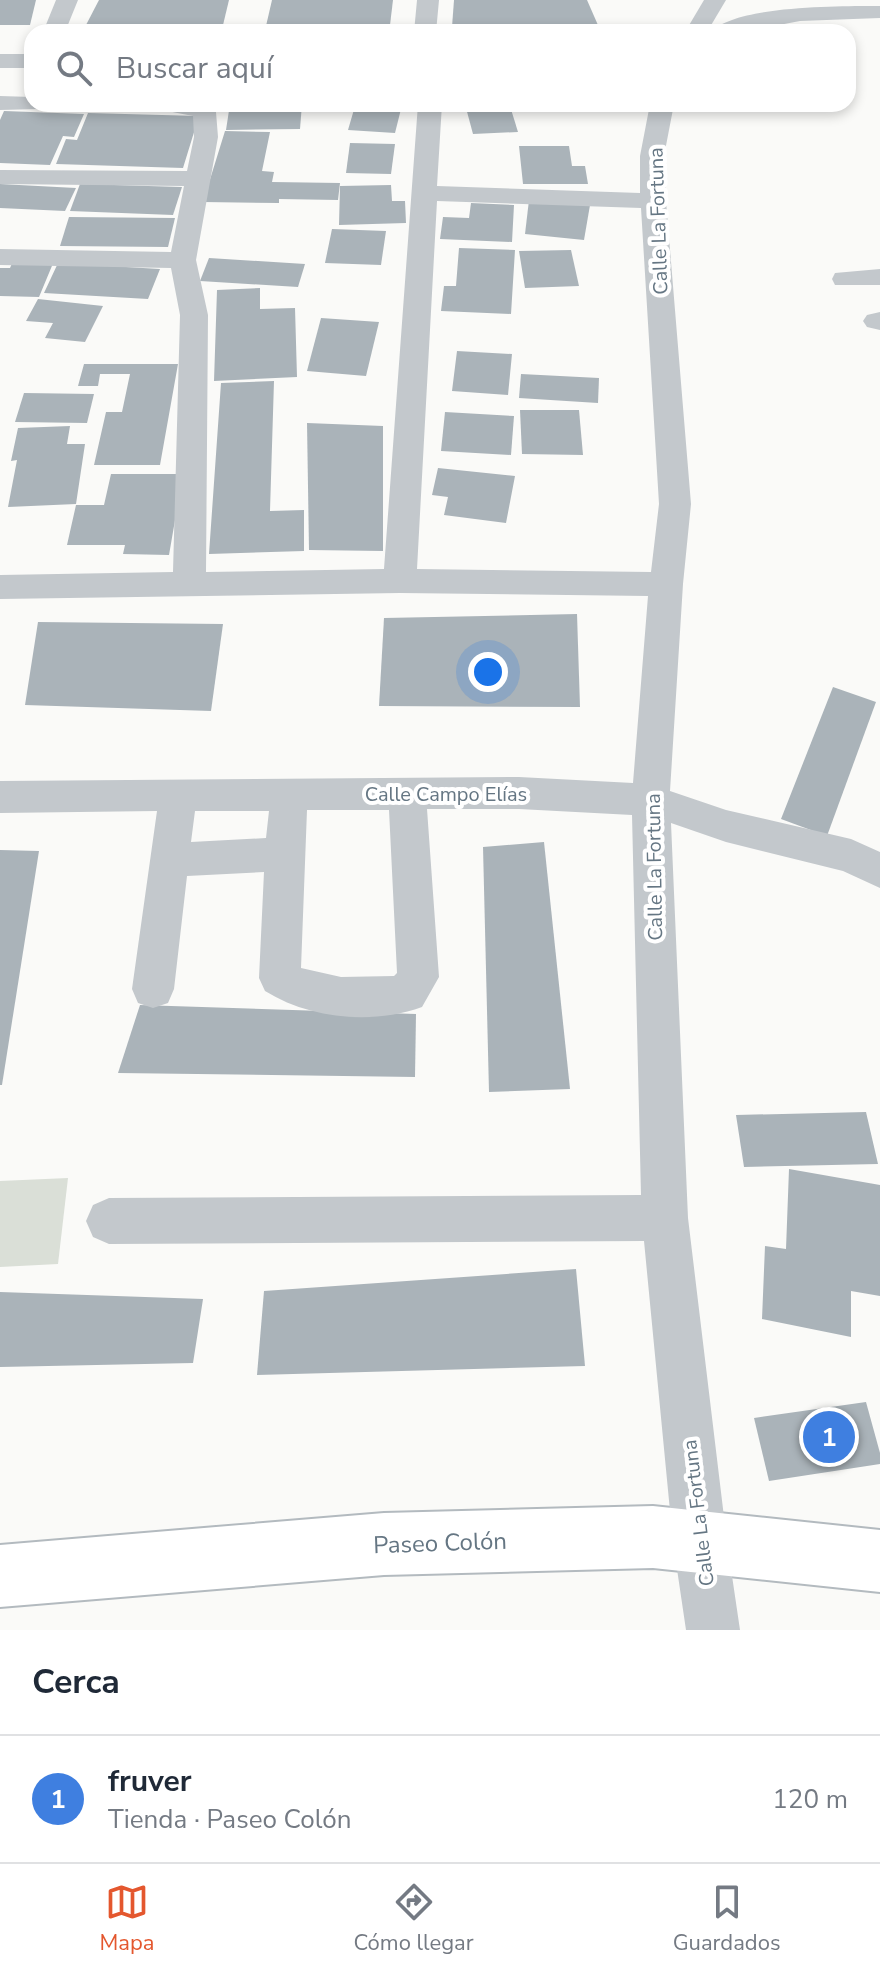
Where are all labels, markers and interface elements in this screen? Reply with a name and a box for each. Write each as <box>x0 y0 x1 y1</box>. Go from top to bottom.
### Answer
search box <box>24 24 856 112</box>
icon: search <box>52 46 96 90</box>
text: Buscar aquí <box>116 48 273 89</box>
street label: Calle La Fortuna <box>642 147 675 295</box>
your location <box>468 652 508 692</box>
street label: Calle Campo Elías <box>365 781 527 808</box>
street label: Calle La Fortuna <box>640 793 669 941</box>
pin: 1 <box>803 1407 855 1467</box>
street label: Calle La Fortuna <box>676 1438 721 1588</box>
street label: Paseo Colón <box>373 1525 507 1561</box>
text: Cerca <box>32 1659 120 1705</box>
text: fruver <box>108 1761 192 1802</box>
text: 1 <box>50 1782 66 1817</box>
text: 120 m <box>772 1782 848 1817</box>
text: Tienda · Paseo Colón <box>108 1802 351 1837</box>
tab: Mapa <box>100 1880 154 1958</box>
tab: Cómo llegar <box>354 1880 474 1958</box>
tab: Guardados <box>673 1880 780 1958</box>

